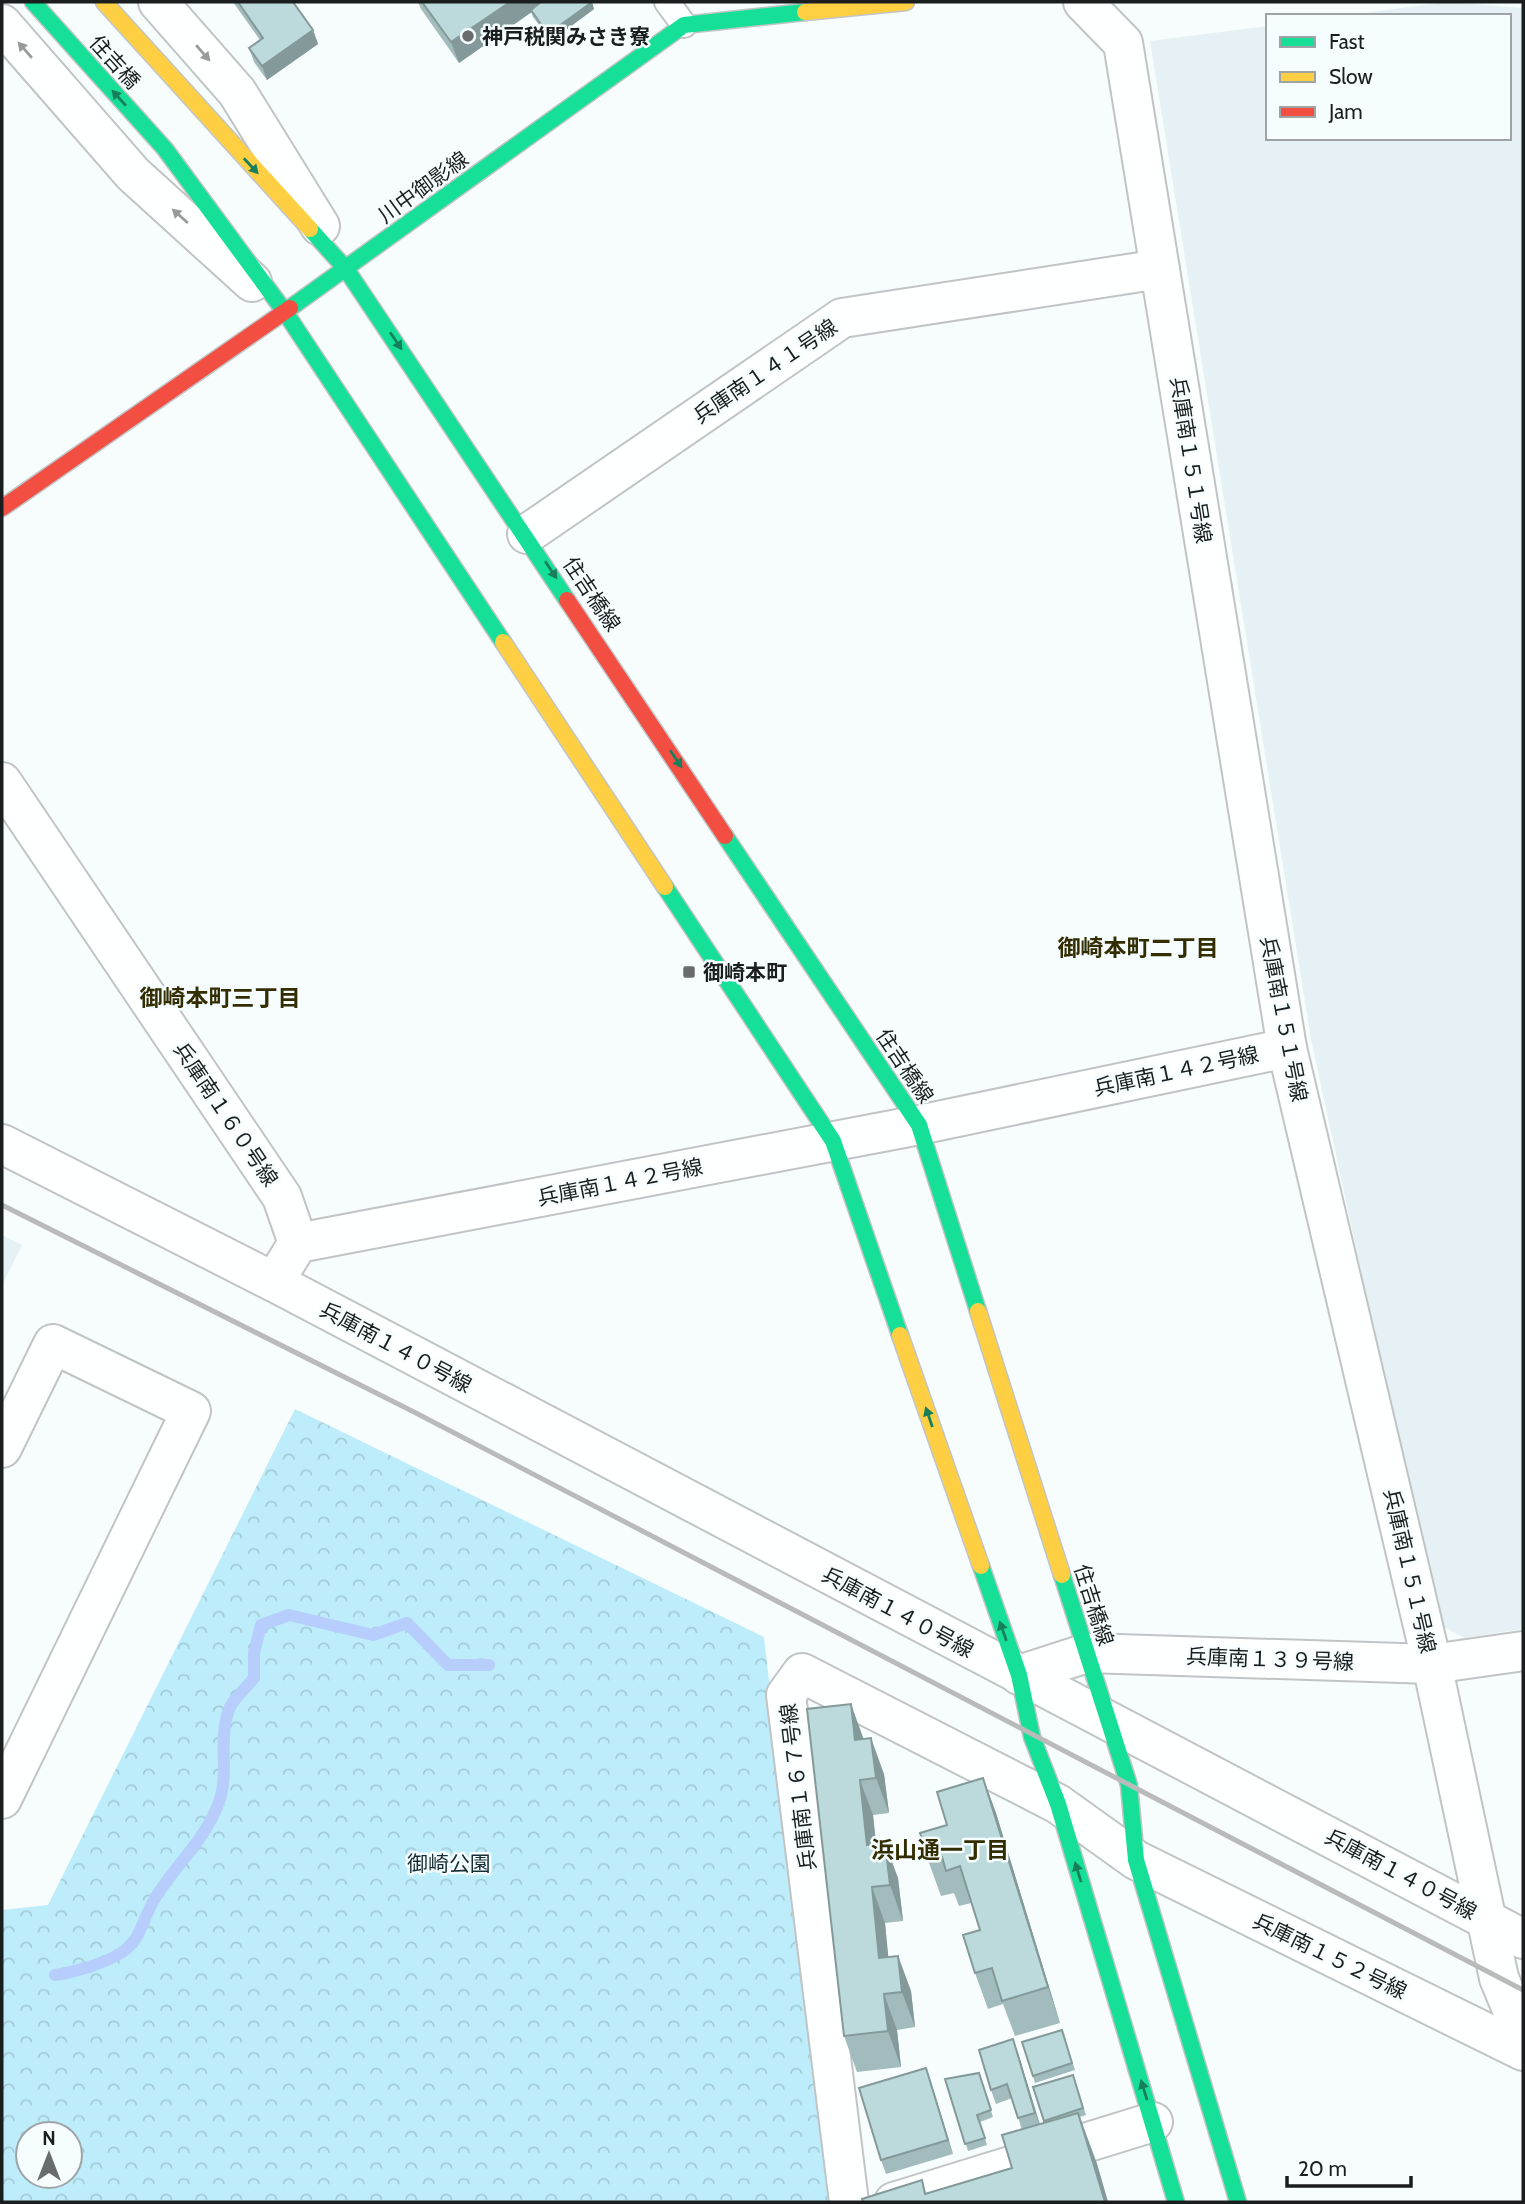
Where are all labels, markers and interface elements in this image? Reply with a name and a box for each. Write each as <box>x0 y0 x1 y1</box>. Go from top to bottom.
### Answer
legend <box>1266 14 1511 140</box>
place label: 神戸税関みさき寮 <box>482 24 650 49</box>
marker: 神戸税関みさき寮 <box>460 28 476 44</box>
text: Fast <box>1329 29 1365 54</box>
street label: 住吉橋 <box>85 30 145 94</box>
one-way arrow <box>17 41 33 59</box>
one-way arrow <box>195 44 211 62</box>
text: Slow <box>1329 64 1373 89</box>
one-way arrow <box>112 90 128 107</box>
text: Jam <box>1328 99 1363 124</box>
street label: 川中御影線 <box>373 146 473 228</box>
one-way arrow <box>243 157 259 175</box>
one-way arrow <box>172 209 189 225</box>
street label: 兵庫南１４１号線 <box>688 314 842 428</box>
one-way arrow <box>389 331 402 351</box>
street label: 兵庫南１５１号線 <box>1166 375 1216 545</box>
street label: 住吉橋線 <box>558 552 626 636</box>
one-way arrow <box>544 560 557 580</box>
one-way arrow <box>670 750 683 769</box>
district label: 御崎本町二丁目 <box>1058 934 1219 962</box>
street label: 兵庫南１５１号線 <box>1256 934 1312 1104</box>
place label: 御崎本町 <box>703 960 787 985</box>
marker: 御崎本町 <box>681 964 697 980</box>
district label: 御崎本町三丁目 <box>140 984 301 1012</box>
street label: 住吉橋線 <box>871 1024 939 1108</box>
street label: 兵庫南１６０号線 <box>169 1037 283 1191</box>
street label: 兵庫南１４２号線 <box>1091 1041 1261 1101</box>
street label: 兵庫南１４２号線 <box>535 1154 705 1210</box>
street label: 兵庫南１４０号線 <box>316 1297 476 1397</box>
one-way arrow <box>923 1406 934 1427</box>
street label: 兵庫南１５１号線 <box>1379 1486 1441 1656</box>
street label: 住吉橋線 <box>1069 1561 1119 1649</box>
street label: 兵庫南１４０号線 <box>818 1562 978 1662</box>
one-way arrow <box>997 1621 1008 1642</box>
street label: 兵庫南１３９号線 <box>1186 1644 1354 1674</box>
street label: 兵庫南１６７号線 <box>775 1702 821 1872</box>
street label: 兵庫南１４０号線 <box>1321 1824 1481 1924</box>
district label: 浜山通一丁目 <box>871 1836 1009 1864</box>
park label: 御崎公園 <box>407 1851 491 1876</box>
one-way arrow <box>1072 1861 1082 1882</box>
street label: 兵庫南１５２号線 <box>1249 1908 1411 2004</box>
one-way arrow <box>1138 2079 1148 2100</box>
north arrow <box>14 2120 84 2190</box>
text: N <box>42 2127 56 2150</box>
scale bar <box>1287 2144 1411 2188</box>
text: 20 m <box>1298 2156 1347 2181</box>

